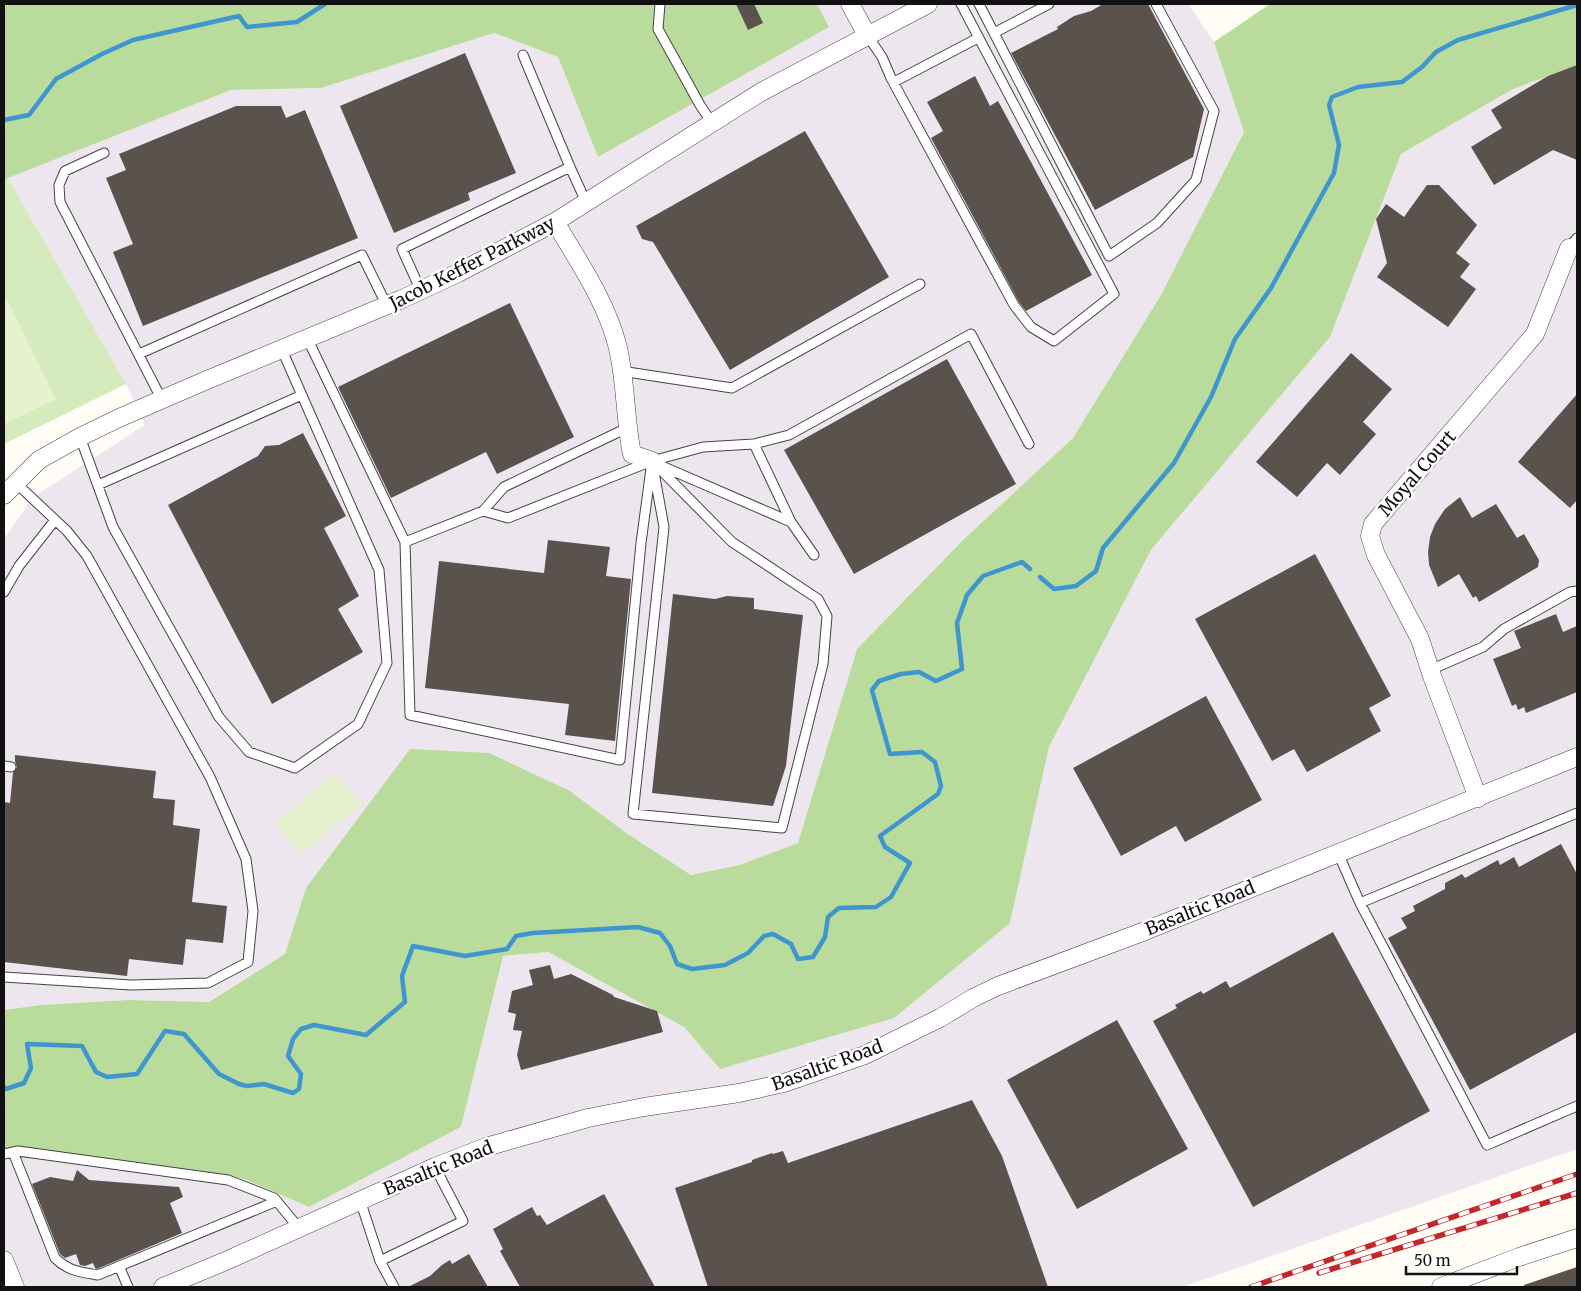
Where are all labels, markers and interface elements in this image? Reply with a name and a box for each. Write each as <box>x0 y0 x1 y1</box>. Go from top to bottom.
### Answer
street label: Jacob Keffer Parkway <box>384 211 559 315</box>
street label: Moyal Court <box>1373 425 1461 521</box>
street label: Basaltic Road <box>1142 875 1258 940</box>
street label: Basaltic Road <box>768 1034 886 1096</box>
street label: Basaltic Road <box>380 1135 496 1200</box>
scale bar <box>1406 1244 1517 1276</box>
text: 50 m <box>1414 1251 1451 1270</box>

